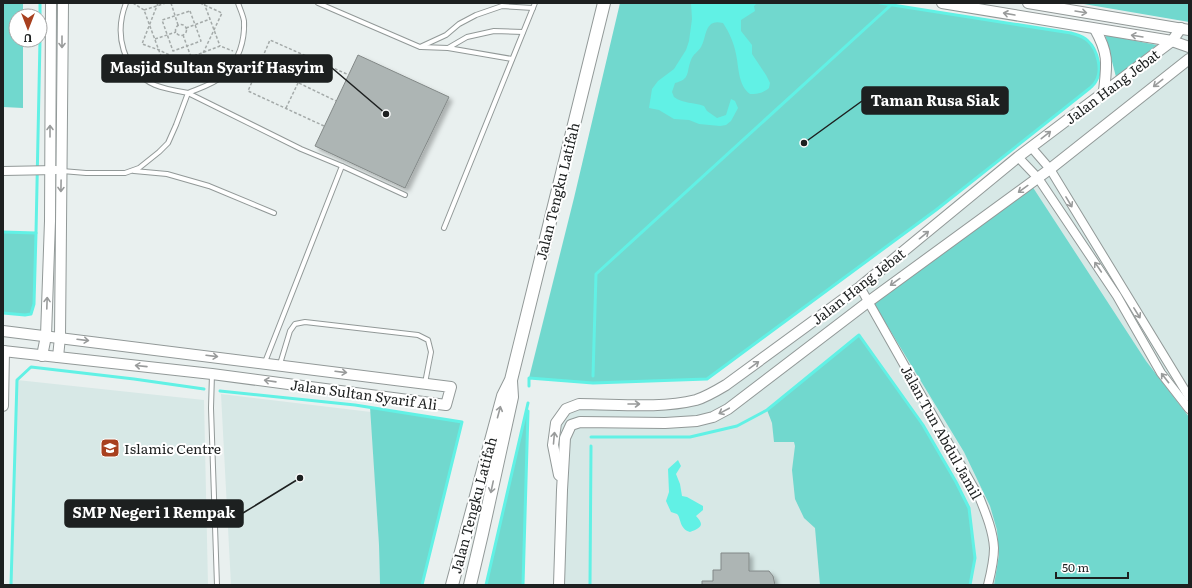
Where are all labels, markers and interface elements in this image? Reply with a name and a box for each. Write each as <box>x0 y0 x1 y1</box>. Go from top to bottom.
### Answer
north arrow <box>8 8 48 48</box>
one-way arrow <box>1074 8 1087 16</box>
one-way arrow <box>1003 10 1016 18</box>
text: U <box>23 31 32 47</box>
one-way arrow <box>1131 32 1144 40</box>
one-way arrow <box>58 35 66 48</box>
street label: Jalan Hang Jebat <box>1061 44 1164 128</box>
callout: Masjid Sultan Syarif Hasyim <box>102 55 332 82</box>
text: Masjid Sultan Syarif Hasyim <box>110 55 324 78</box>
one-way arrow <box>1153 79 1164 88</box>
callout: Taman Rusa Siak <box>862 87 1008 114</box>
text: Taman Rusa Siak <box>870 88 1001 111</box>
street label: Jalan Tengku Latifah <box>530 120 584 262</box>
one-way arrow <box>46 125 54 138</box>
one-way arrow <box>1041 131 1052 140</box>
one-way arrow <box>58 179 65 192</box>
one-way arrow <box>1017 185 1028 193</box>
one-way arrow <box>1065 196 1073 208</box>
one-way arrow <box>918 230 929 239</box>
street label: Jalan Hang Jebat <box>807 243 909 329</box>
one-way arrow <box>1094 262 1102 273</box>
one-way arrow <box>890 278 901 286</box>
one-way arrow <box>43 297 51 310</box>
one-way arrow <box>1133 307 1141 318</box>
one-way arrow <box>76 336 89 344</box>
one-way arrow <box>206 352 219 360</box>
one-way arrow <box>748 361 759 369</box>
street label: Jalan Tun Abdul Jamil <box>897 361 987 503</box>
one-way arrow <box>135 362 148 370</box>
one-way arrow <box>335 368 348 376</box>
one-way arrow <box>1161 372 1169 383</box>
street label: Jalan Sultan Syarif Ali <box>289 374 439 414</box>
one-way arrow <box>264 377 277 385</box>
one-way arrow <box>627 400 640 408</box>
one-way arrow <box>495 406 503 419</box>
one-way arrow <box>719 408 731 415</box>
one-way arrow <box>550 432 557 445</box>
street label: Jalan Tengku Latifah <box>445 434 501 576</box>
school or university icon: Islamic Centre <box>99 437 121 459</box>
place label: Islamic Centre <box>124 438 221 458</box>
one-way arrow <box>488 480 496 493</box>
callout: SMP Negeri 1 Rempak <box>65 500 243 527</box>
text: SMP Negeri 1 Rempak <box>73 500 236 523</box>
scale bar <box>1056 554 1128 580</box>
text: 50 m <box>1062 558 1089 576</box>

